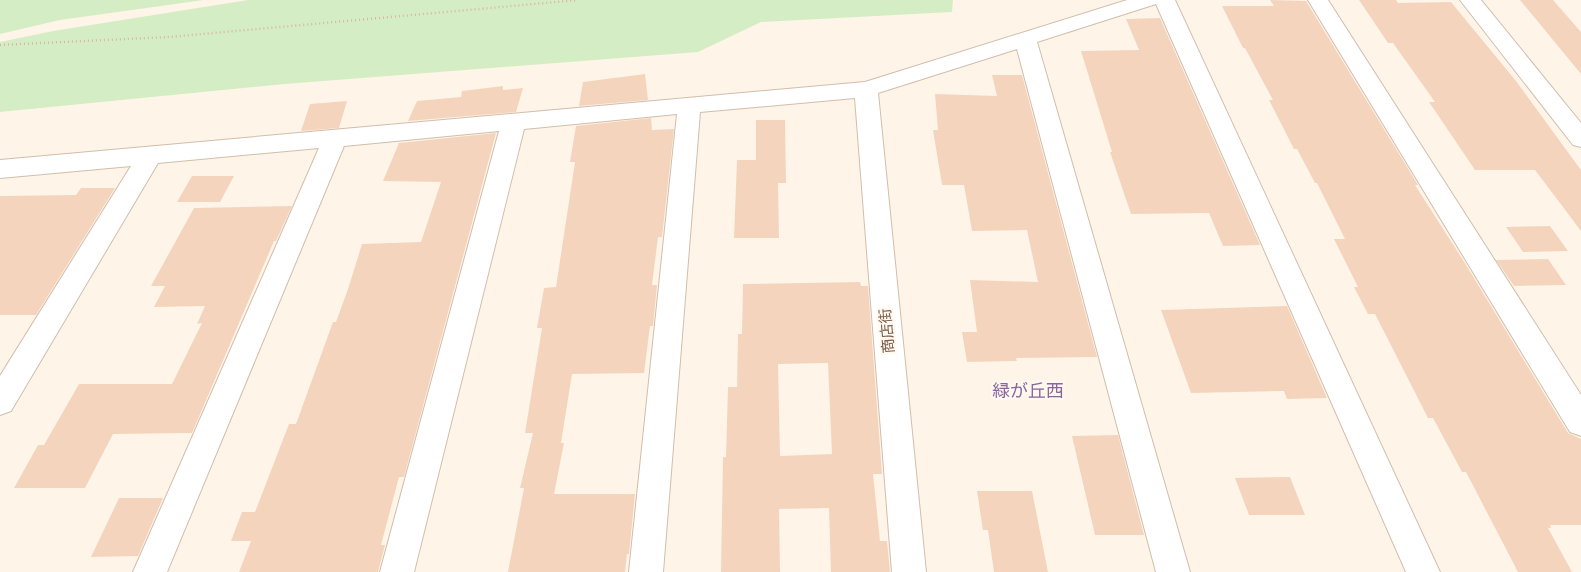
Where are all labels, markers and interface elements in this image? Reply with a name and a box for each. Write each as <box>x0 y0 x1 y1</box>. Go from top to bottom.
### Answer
street label: 商店街 <box>875 308 899 354</box>
district label: 緑が丘西 <box>992 379 1064 403</box>

